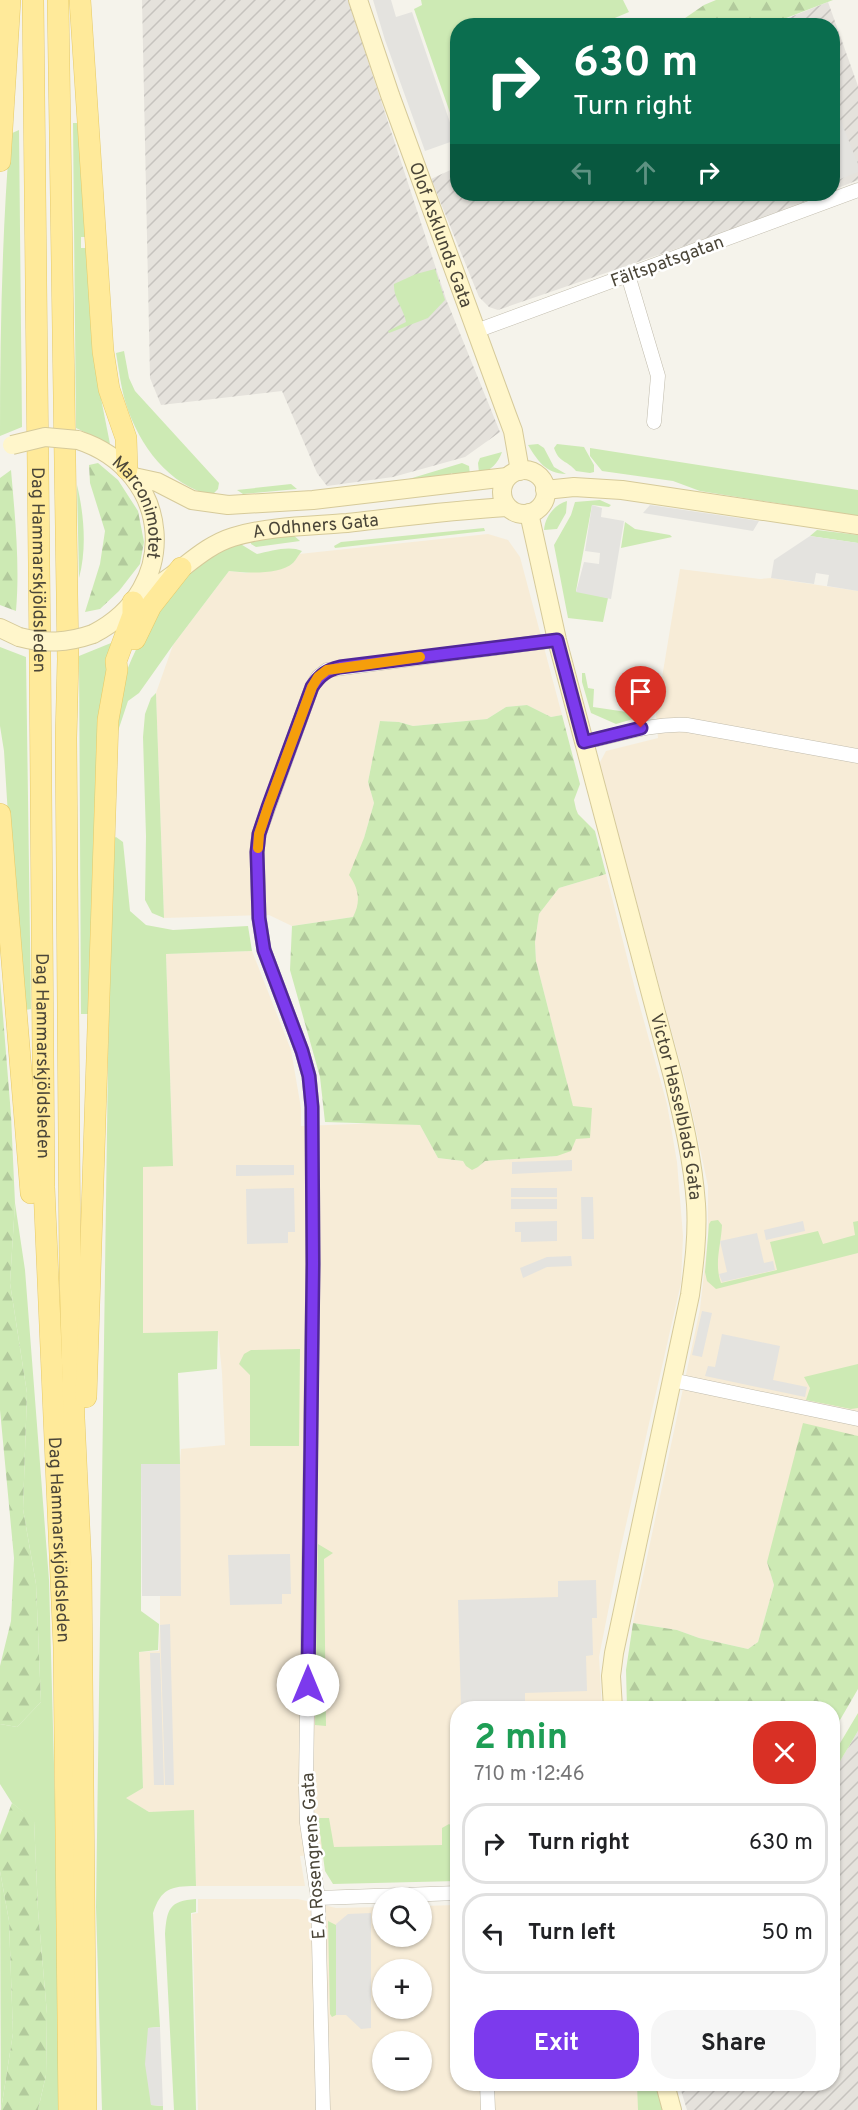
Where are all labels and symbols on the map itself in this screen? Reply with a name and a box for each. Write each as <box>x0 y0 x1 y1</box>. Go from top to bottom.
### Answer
street label: Olof Asklunds Gata <box>403 159 477 311</box>
street label: Fältspatsgatan <box>608 231 727 294</box>
street label: Marconimotet <box>106 452 165 561</box>
street label: Dag Hammarskjöldsleden <box>25 467 50 673</box>
street label: A Odhners Gata <box>251 509 380 545</box>
pin <box>615 666 666 728</box>
street label: Dag Hammarskjöldsleden <box>29 953 54 1159</box>
street label: Victor Hasselblads Gata <box>644 1011 706 1201</box>
street label: Dag Hammarskjöldsleden <box>42 1436 74 1643</box>
position arrow <box>276 1653 340 1717</box>
street label: E A Rosengrens Gata <box>297 1772 332 1940</box>

